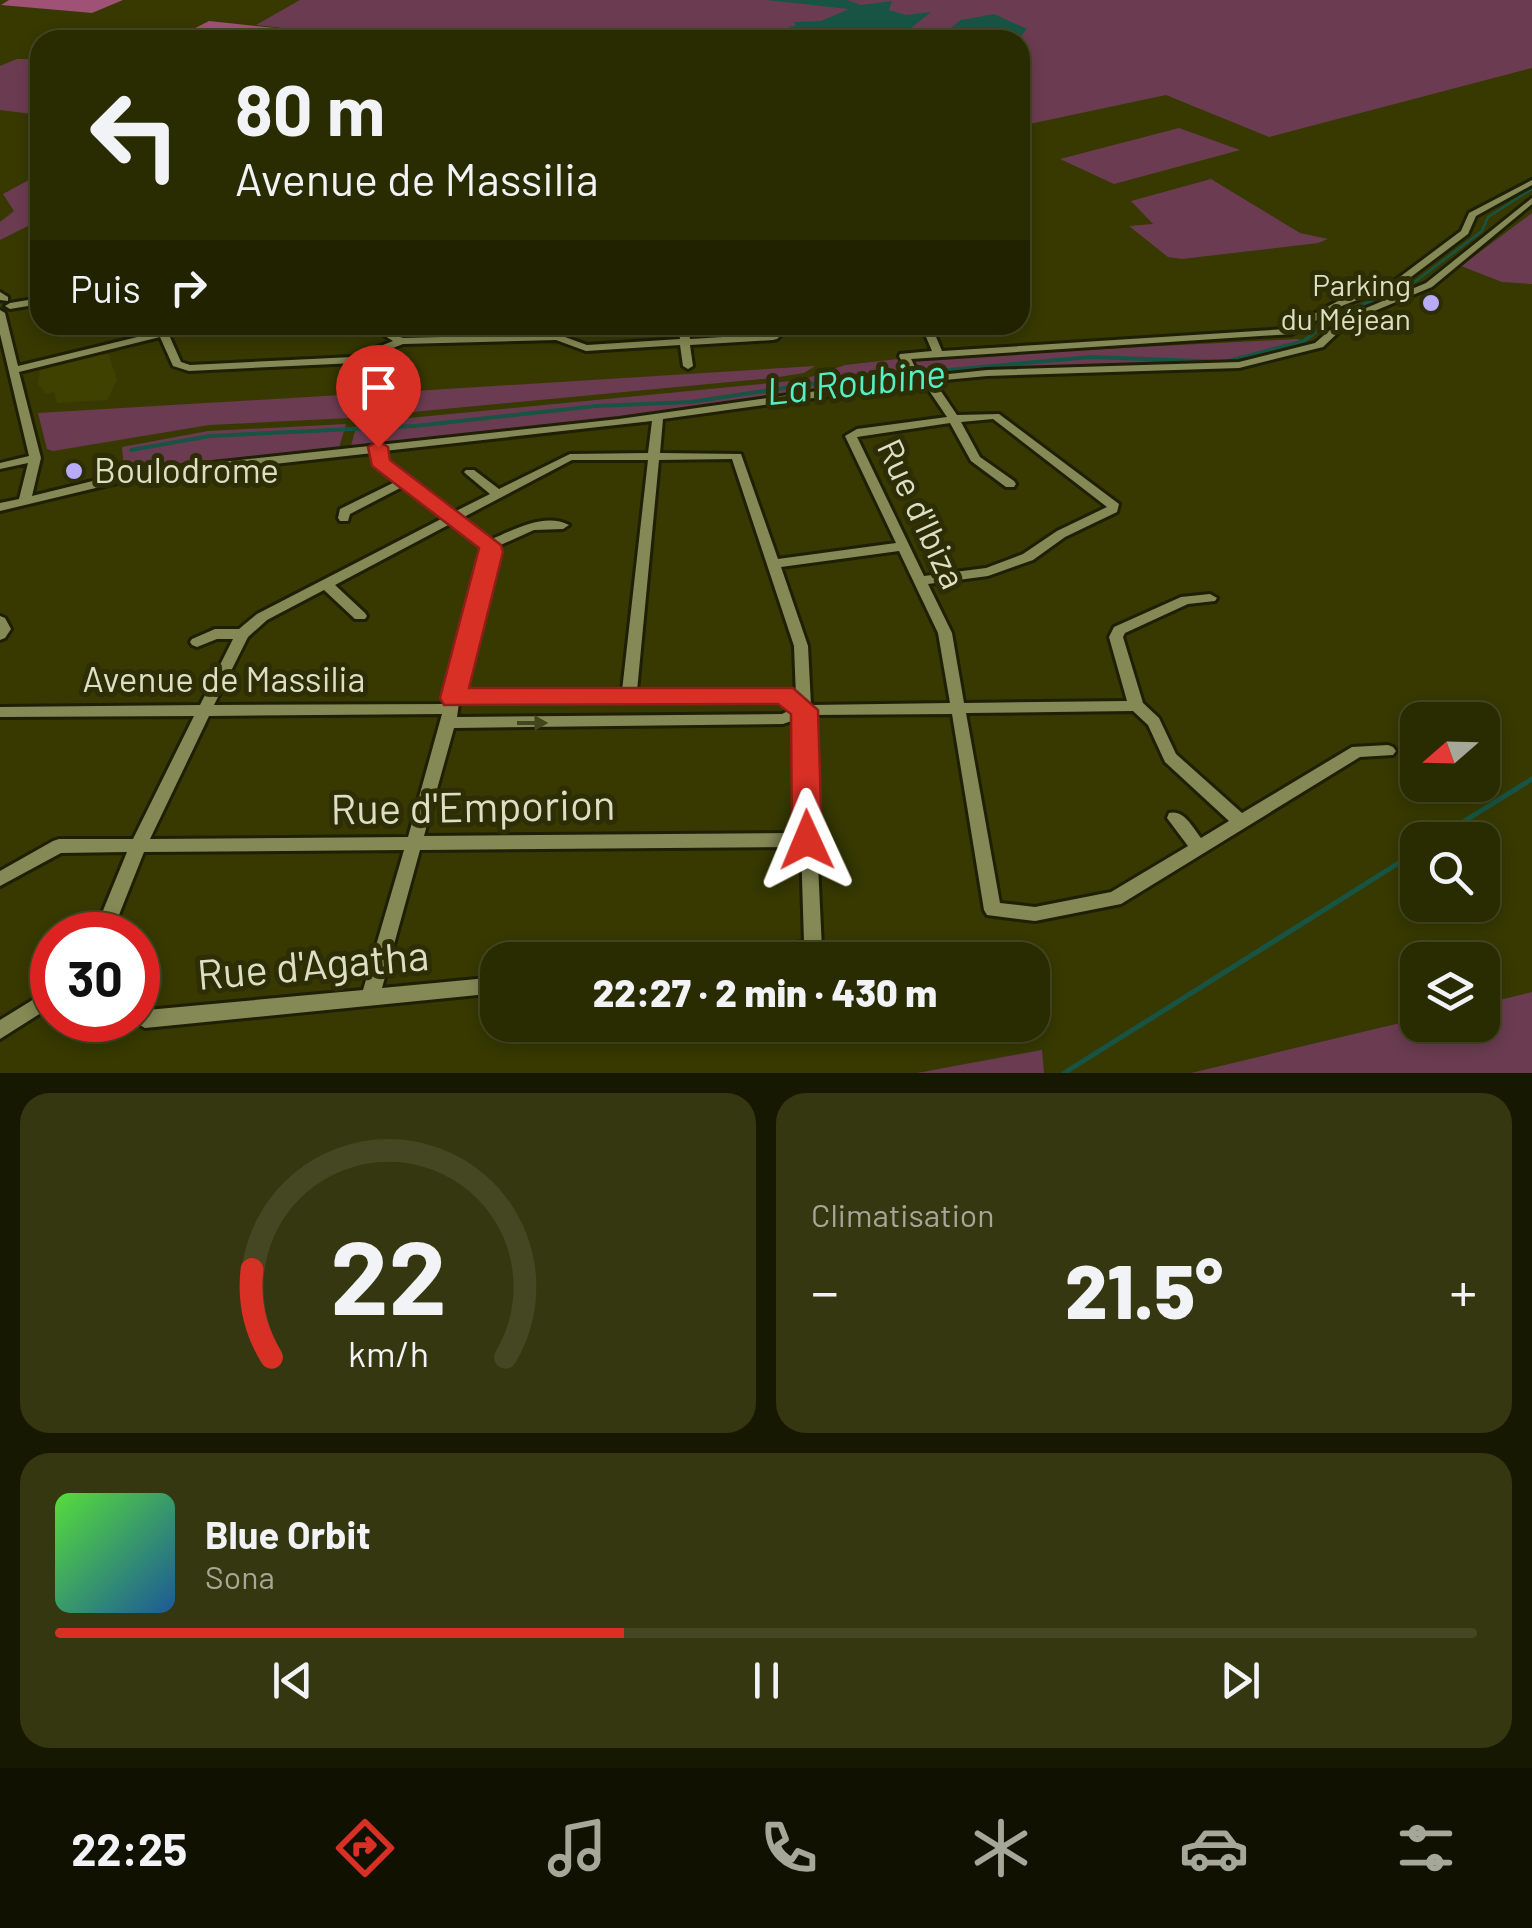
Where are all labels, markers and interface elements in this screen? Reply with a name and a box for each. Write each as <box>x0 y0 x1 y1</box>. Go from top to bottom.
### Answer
text: 80 m <box>235 66 385 150</box>
icon: left <box>70 70 200 200</box>
text: Avenue de Massilia <box>235 151 599 205</box>
icon: right <box>161 260 216 315</box>
text: Puis <box>70 265 141 311</box>
place label: Parking du Méjean <box>1280 266 1411 336</box>
marker: Parking du Méjean <box>1420 292 1442 314</box>
pin <box>336 345 421 448</box>
water label: La Roubine <box>764 349 947 413</box>
icon: arrive <box>351 360 406 415</box>
street label: Rue d'Ibiza <box>870 432 976 595</box>
place label: Boulodrome <box>94 448 279 490</box>
marker: Boulodrome <box>63 460 85 482</box>
street label: Avenue de Massilia <box>83 657 365 699</box>
north arrow <box>1400 702 1500 802</box>
map controls <box>1400 702 1500 1042</box>
one-way arrow <box>516 715 548 731</box>
street label: Rue d'Emporion <box>330 778 616 833</box>
position arrow <box>755 788 859 892</box>
button: search <box>1400 822 1500 922</box>
speed limit sign: 30 <box>30 912 160 1042</box>
street label: Rue d'Agatha <box>195 928 431 999</box>
button: layers <box>1400 942 1500 1042</box>
text: 22:27 · 2 min · 430 m <box>593 969 937 1015</box>
text: Climatisation <box>811 1195 995 1233</box>
text: 22 <box>330 1211 446 1336</box>
text: 21.5° <box>1065 1244 1223 1334</box>
text: − <box>811 1257 839 1323</box>
text: + <box>1449 1257 1477 1323</box>
text: km/h <box>348 1331 428 1374</box>
text: Blue Orbit <box>205 1511 371 1557</box>
text: Sona <box>205 1557 275 1595</box>
icon: previous <box>265 1653 320 1708</box>
icon: pause <box>739 1653 794 1708</box>
icon: next <box>1213 1653 1268 1708</box>
icon: directions <box>330 1813 400 1883</box>
icon: music <box>542 1813 612 1883</box>
icon: phone <box>754 1813 824 1883</box>
icon: climate <box>966 1813 1036 1883</box>
icon: car <box>1179 1813 1249 1883</box>
icon: filters <box>1391 1813 1461 1883</box>
text: 22:25 <box>71 1821 187 1875</box>

